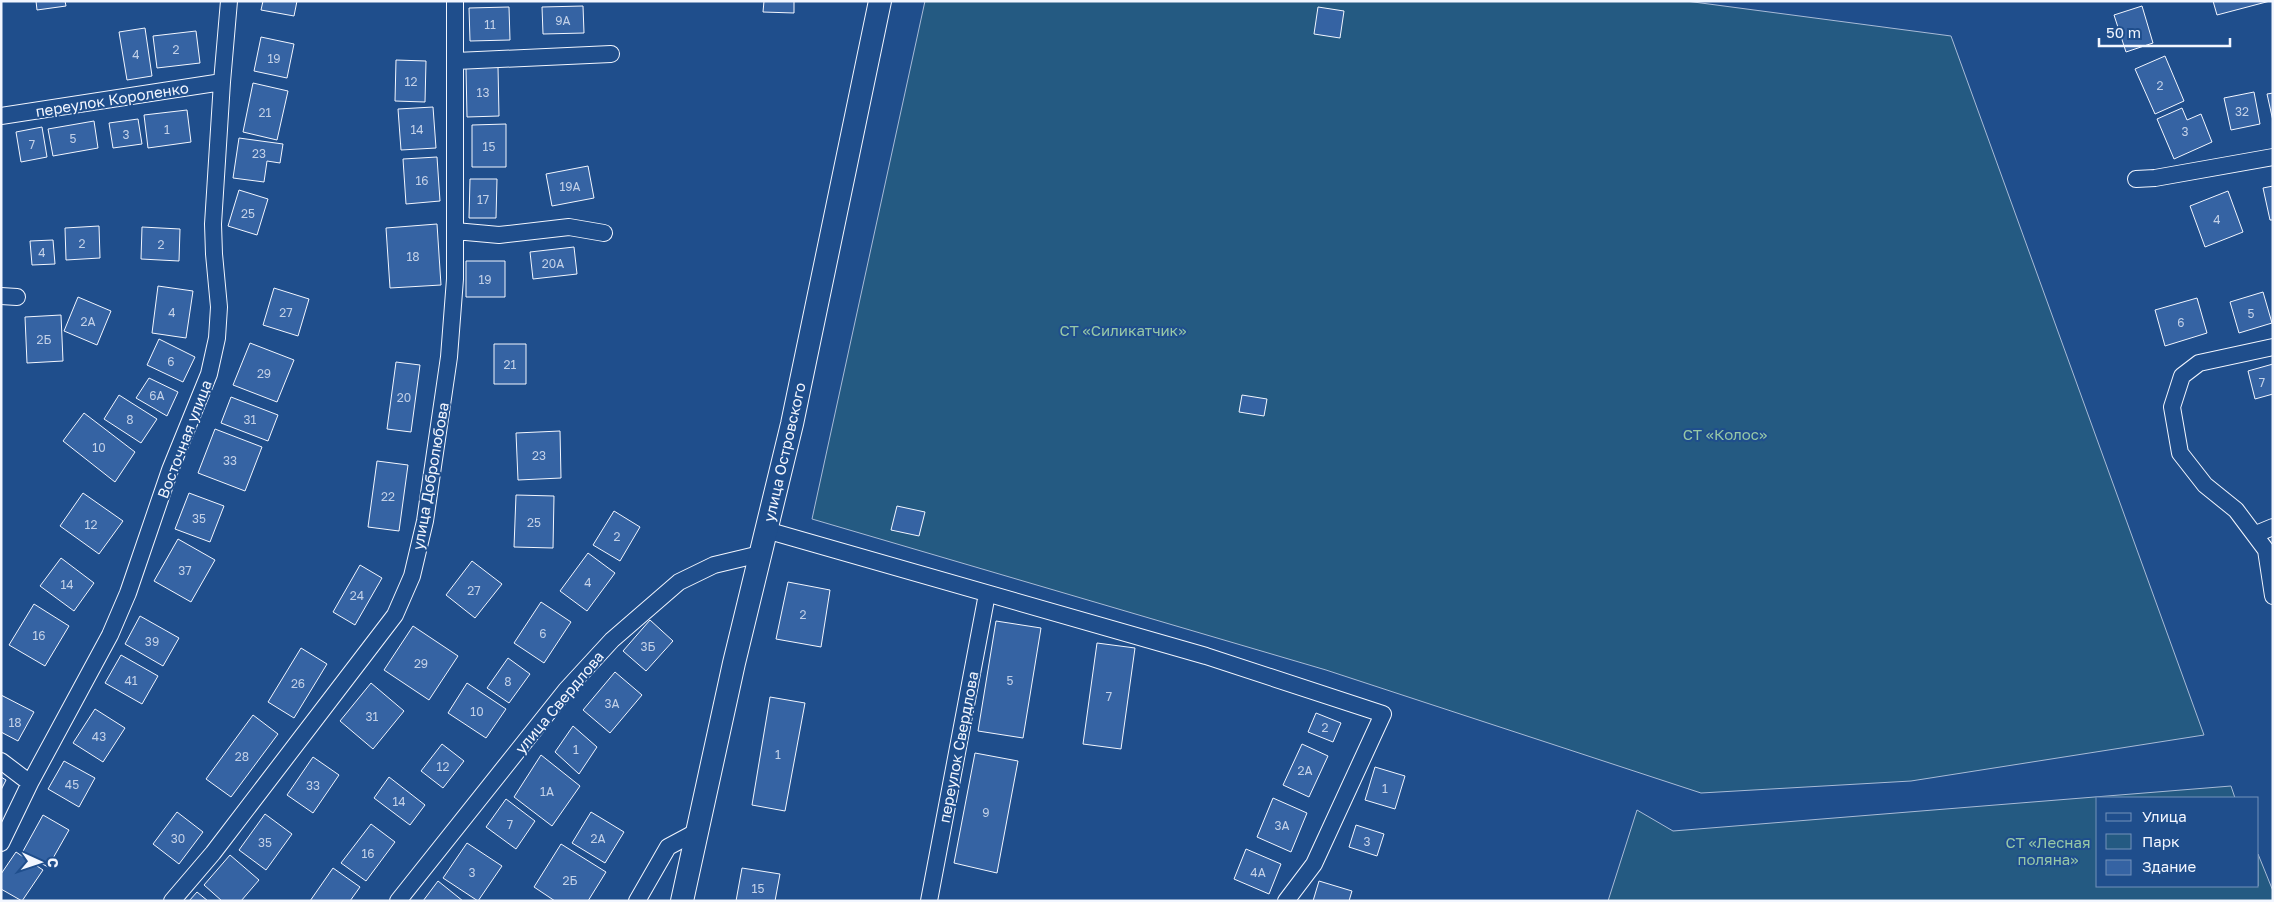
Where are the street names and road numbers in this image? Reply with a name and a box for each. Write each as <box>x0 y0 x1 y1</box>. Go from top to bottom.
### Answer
street label: переулок Короленко <box>34 78 190 120</box>
street label: Восточная улица <box>153 377 215 501</box>
street label: улица Островского <box>759 381 809 523</box>
street label: улица Добролюбова <box>408 401 452 551</box>
street label: улица Свердлова <box>511 647 607 757</box>
street label: переулок Свердлова <box>934 670 982 824</box>

